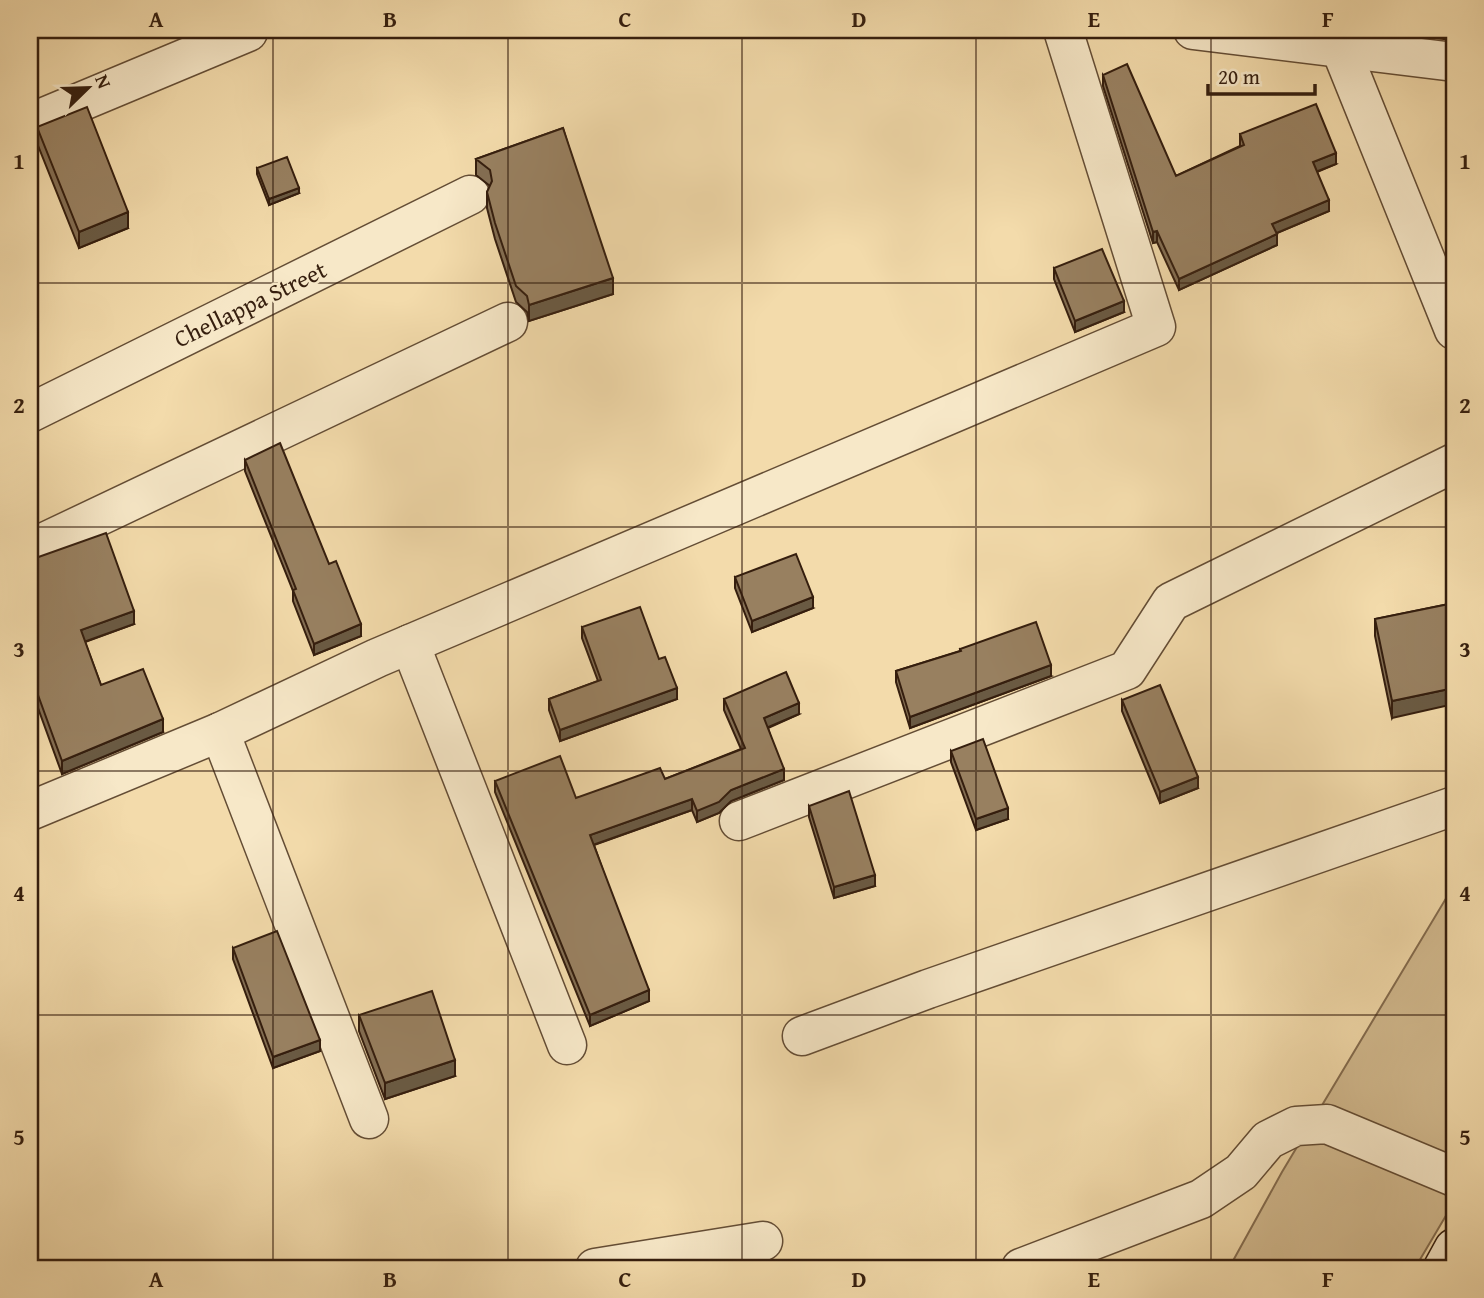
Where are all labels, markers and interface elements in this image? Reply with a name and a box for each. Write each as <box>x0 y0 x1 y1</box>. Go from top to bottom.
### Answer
text: A <box>149 2 164 35</box>
text: B <box>383 2 397 35</box>
text: C <box>618 2 632 35</box>
text: D <box>852 2 867 35</box>
text: E <box>1088 2 1100 35</box>
text: F <box>1322 2 1334 35</box>
north arrow <box>52 52 122 122</box>
scale bar <box>1208 52 1314 96</box>
text: 20 m <box>1218 61 1260 92</box>
text: N <box>88 70 119 93</box>
text: 1 <box>13 144 25 177</box>
text: 1 <box>1459 144 1471 177</box>
street label: Chellappa Street <box>168 252 333 356</box>
text: 2 <box>13 388 25 421</box>
text: 2 <box>1459 388 1471 421</box>
text: 3 <box>13 632 25 665</box>
text: 3 <box>1459 632 1471 665</box>
text: 4 <box>13 876 25 909</box>
text: 4 <box>1459 876 1471 909</box>
text: 5 <box>13 1120 25 1153</box>
text: 5 <box>1459 1120 1471 1153</box>
text: A <box>149 1262 164 1295</box>
text: B <box>383 1262 397 1295</box>
text: C <box>618 1262 632 1295</box>
text: D <box>852 1262 867 1295</box>
text: E <box>1088 1262 1100 1295</box>
text: F <box>1322 1262 1334 1295</box>

